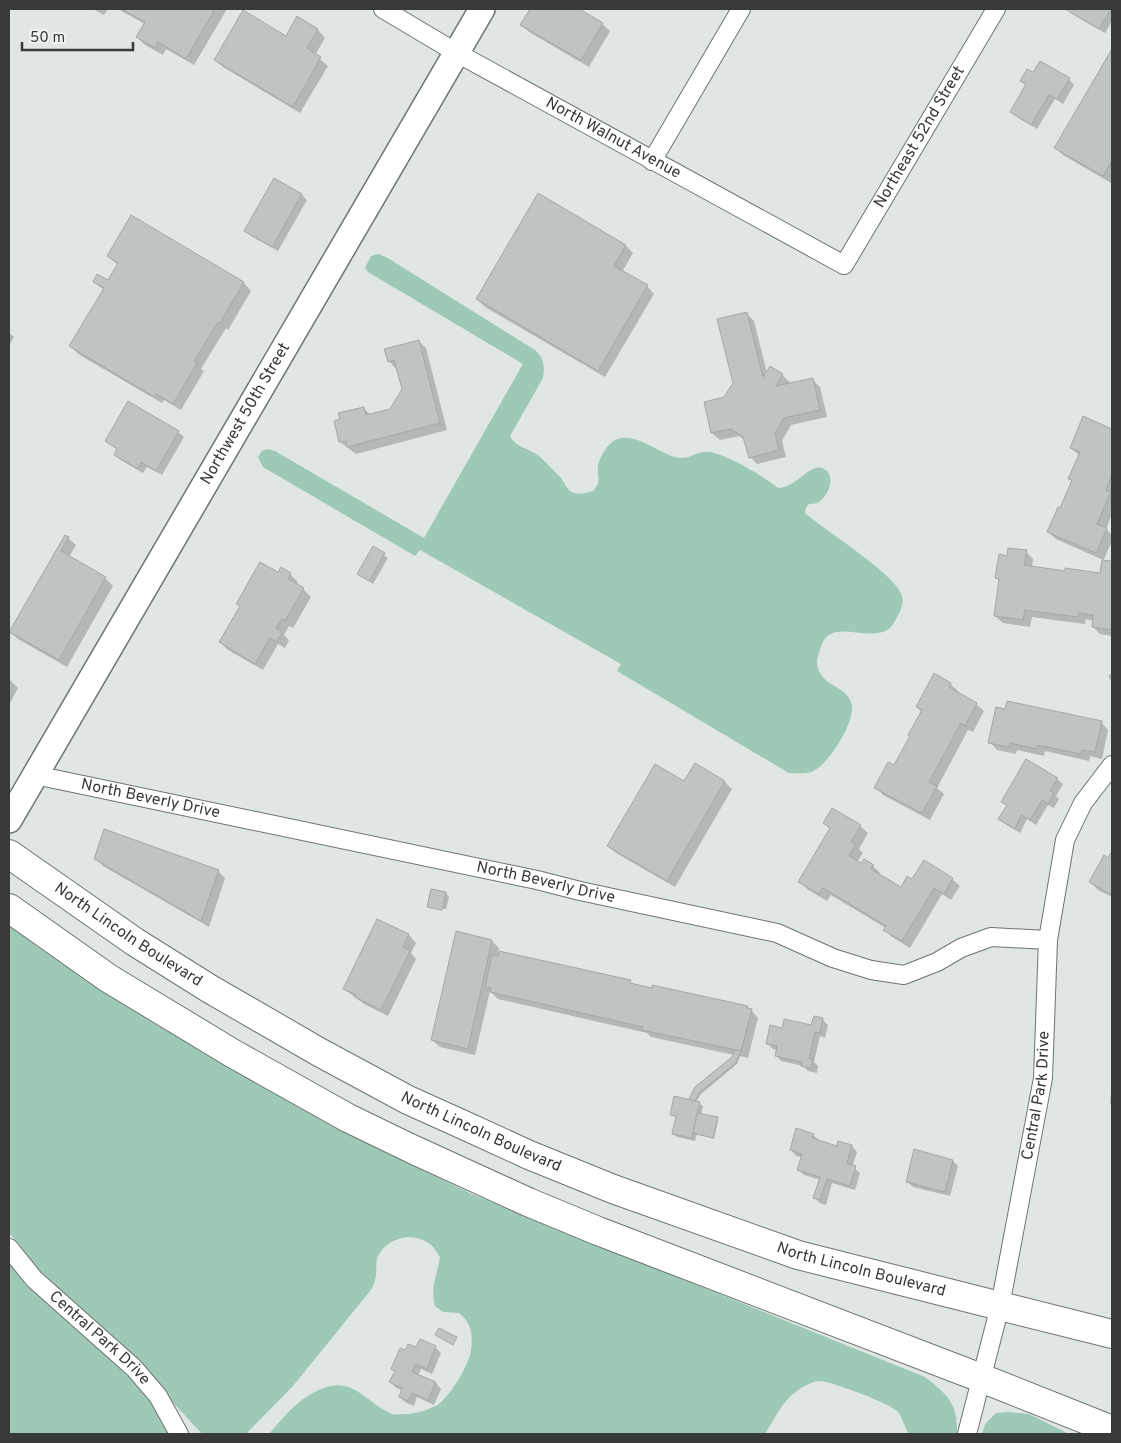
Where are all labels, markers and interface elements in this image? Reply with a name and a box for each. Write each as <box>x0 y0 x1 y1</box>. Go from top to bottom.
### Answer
scale bar <box>22 20 134 52</box>
text: 50 m <box>30 29 65 48</box>
street label: Northeast 52nd Street <box>870 63 970 212</box>
street label: North Walnut Avenue <box>542 93 684 184</box>
street label: Northwest 50th Street <box>197 339 295 489</box>
street label: North Beverly Drive <box>79 775 222 823</box>
street label: North Beverly Drive <box>475 858 617 908</box>
street label: North Lincoln Boulevard <box>50 878 206 992</box>
street label: Central Park Drive <box>1018 1031 1055 1162</box>
street label: North Lincoln Boulevard <box>397 1088 564 1177</box>
street label: North Lincoln Boulevard <box>774 1238 948 1302</box>
street label: Central Park Drive <box>44 1287 154 1389</box>

